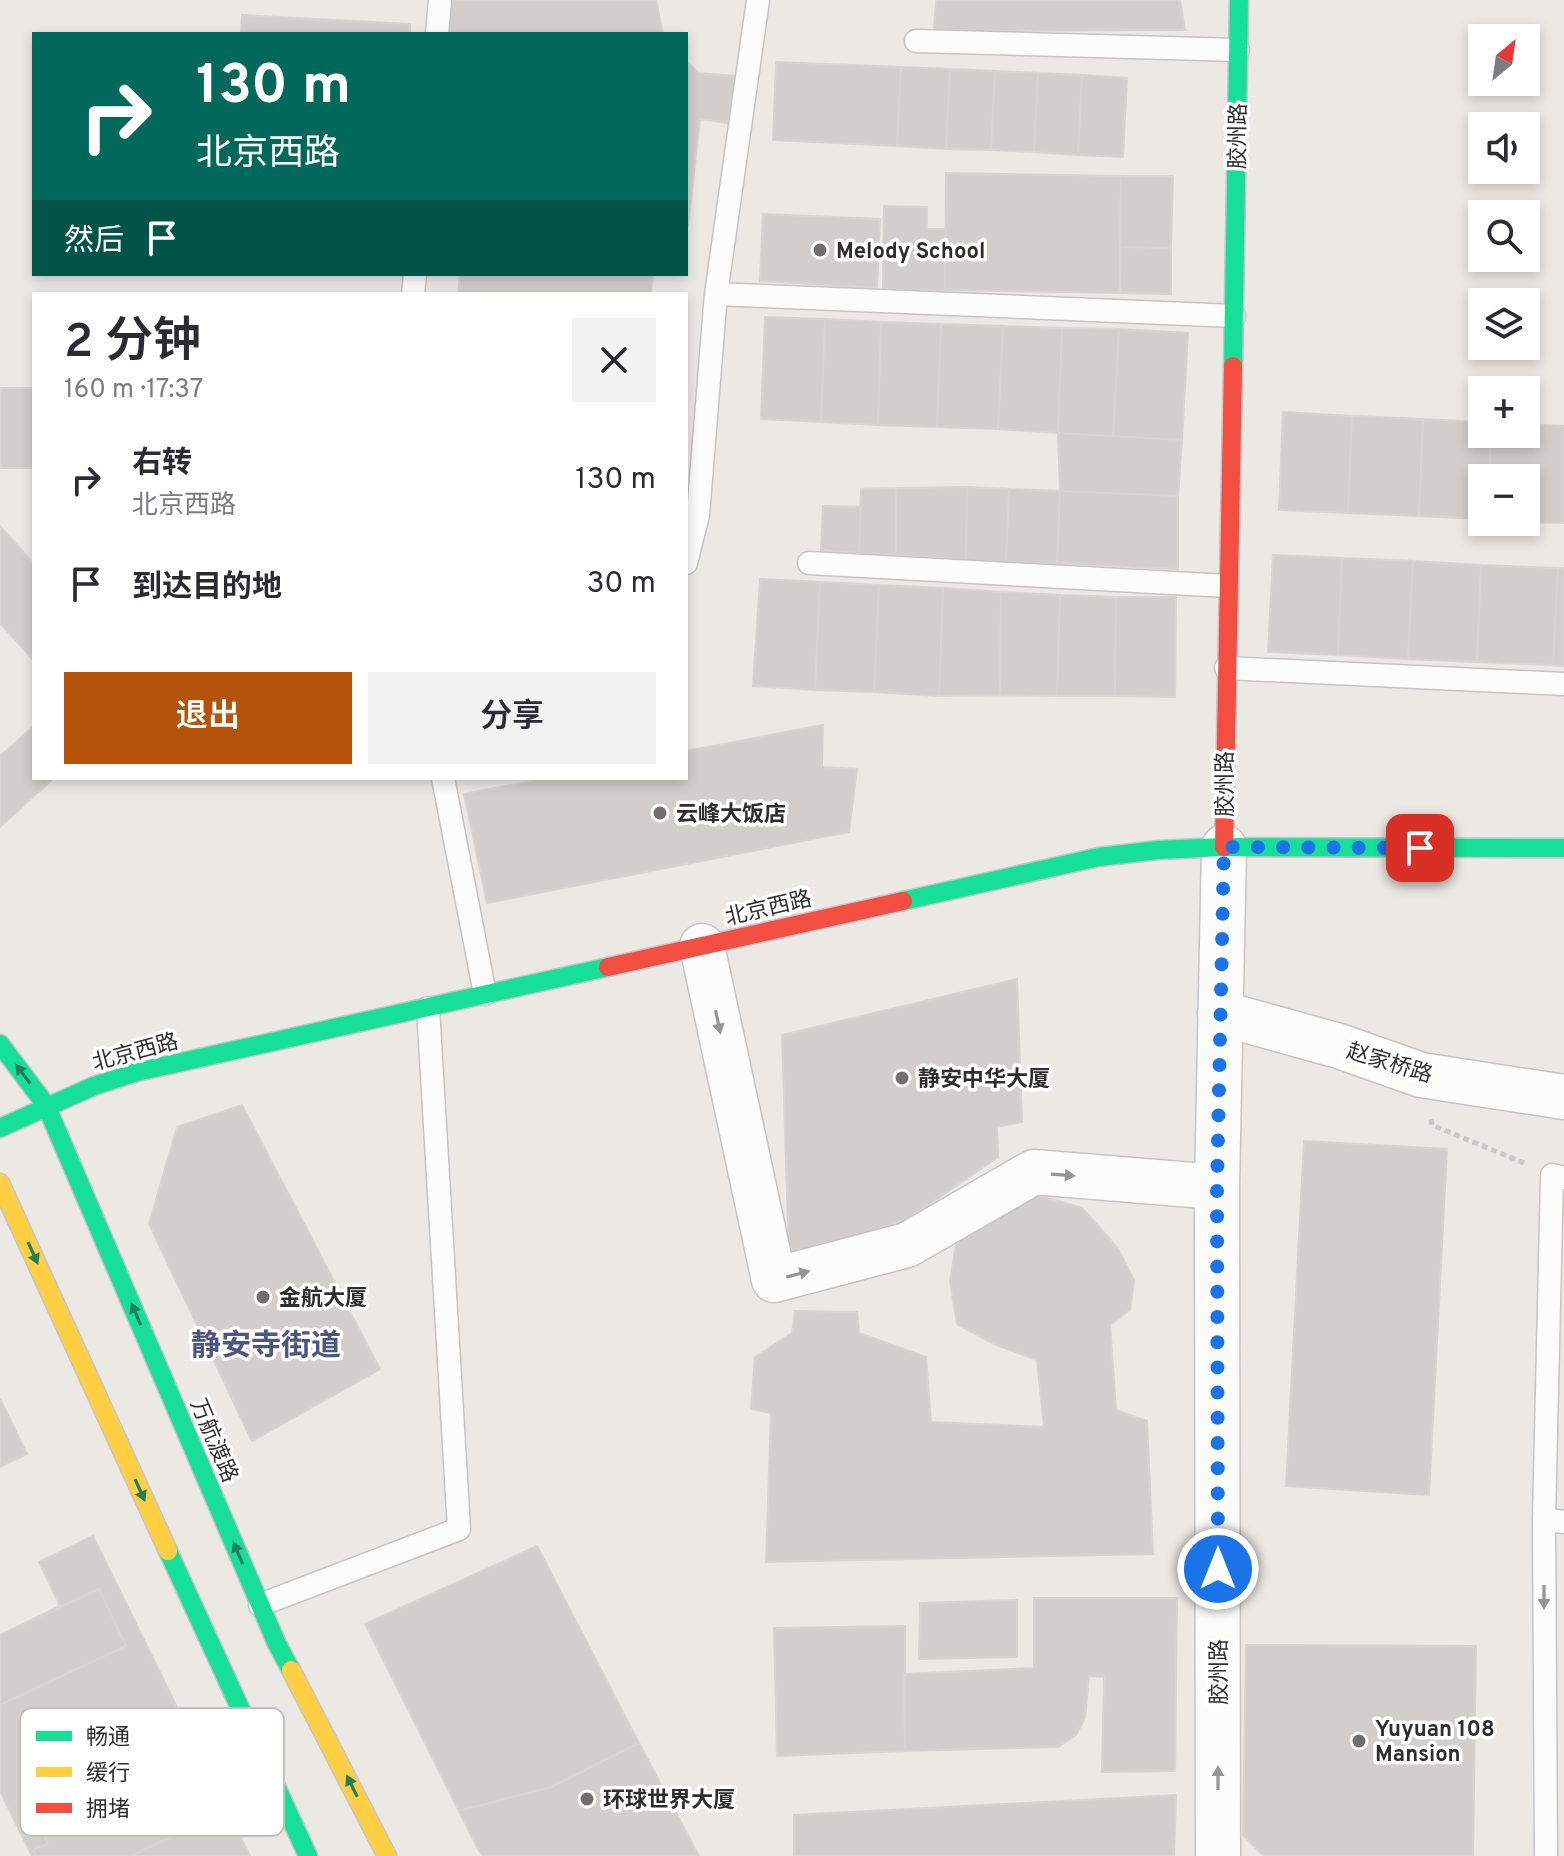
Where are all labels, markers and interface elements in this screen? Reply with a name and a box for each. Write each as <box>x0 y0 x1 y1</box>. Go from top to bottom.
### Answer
north arrow <box>1468 24 1540 96</box>
map controls <box>1468 24 1540 536</box>
text: 130 m <box>196 53 351 123</box>
icon: right <box>64 64 168 168</box>
street label: 胶州路 <box>1225 103 1254 169</box>
button: sound <box>1468 112 1540 184</box>
text: 北京西路 <box>196 132 340 178</box>
button: search <box>1468 200 1540 272</box>
icon: arrive <box>140 216 184 260</box>
text: 然后 <box>64 224 124 261</box>
place label: Melody School <box>836 239 985 266</box>
marker: Melody School <box>811 241 829 259</box>
button: layers <box>1468 288 1540 360</box>
text: 2 分钟 <box>64 314 201 374</box>
button: close <box>572 318 656 402</box>
text: 160 m · 17:37 <box>64 374 203 407</box>
button: + <box>1468 376 1540 448</box>
text: 右转 <box>132 446 192 483</box>
icon: right <box>64 458 108 502</box>
text: 130 m <box>575 462 656 499</box>
button: − <box>1468 464 1540 536</box>
text: 北京西路 <box>132 490 236 523</box>
icon: arrive <box>64 562 108 606</box>
text: 30 m <box>587 566 656 603</box>
text: 到达目的地 <box>132 570 282 607</box>
button: 退出 <box>64 672 352 764</box>
button: 分享 <box>368 672 656 764</box>
street label: 胶州路 <box>1213 751 1240 817</box>
place label: 云峰大饭店 <box>676 802 786 829</box>
marker: 云峰大饭店 <box>651 804 669 822</box>
pin <box>1386 814 1454 882</box>
icon: arrive <box>1398 826 1442 870</box>
street label: 北京西路 <box>723 886 814 932</box>
one-way arrow <box>712 1010 725 1035</box>
street label: 北京西路 <box>90 1029 182 1078</box>
street label: 赵家桥路 <box>1343 1039 1435 1090</box>
one-way arrow <box>16 1064 32 1085</box>
place label: 静安中华大厦 <box>918 1067 1050 1094</box>
marker: 静安中华大厦 <box>893 1069 911 1087</box>
one-way arrow <box>1051 1168 1076 1181</box>
one-way arrow <box>26 1242 39 1265</box>
one-way arrow <box>785 1267 810 1279</box>
place label: 金航大厦 <box>279 1286 367 1313</box>
marker: 金航大厦 <box>254 1288 272 1306</box>
one-way arrow <box>129 1302 142 1326</box>
district label: 静安寺街道 <box>191 1329 341 1366</box>
street label: 万航渡路 <box>183 1395 242 1487</box>
one-way arrow <box>133 1478 147 1502</box>
position arrow <box>1176 1527 1260 1611</box>
one-way arrow <box>231 1541 244 1565</box>
one-way arrow <box>1538 1585 1551 1610</box>
street label: 胶州路 <box>1207 1639 1234 1705</box>
legend <box>20 1708 284 1836</box>
place label: Yuyuan 108 Mansion <box>1375 1717 1495 1769</box>
text: 畅通 <box>86 1725 130 1752</box>
marker: Yuyuan 108 Mansion <box>1350 1732 1368 1750</box>
text: 缓行 <box>86 1761 130 1788</box>
one-way arrow <box>1212 1765 1224 1790</box>
one-way arrow <box>346 1775 359 1798</box>
place label: 环球世界大厦 <box>603 1788 735 1815</box>
marker: 环球世界大厦 <box>578 1790 596 1808</box>
text: 拥堵 <box>86 1797 130 1824</box>

